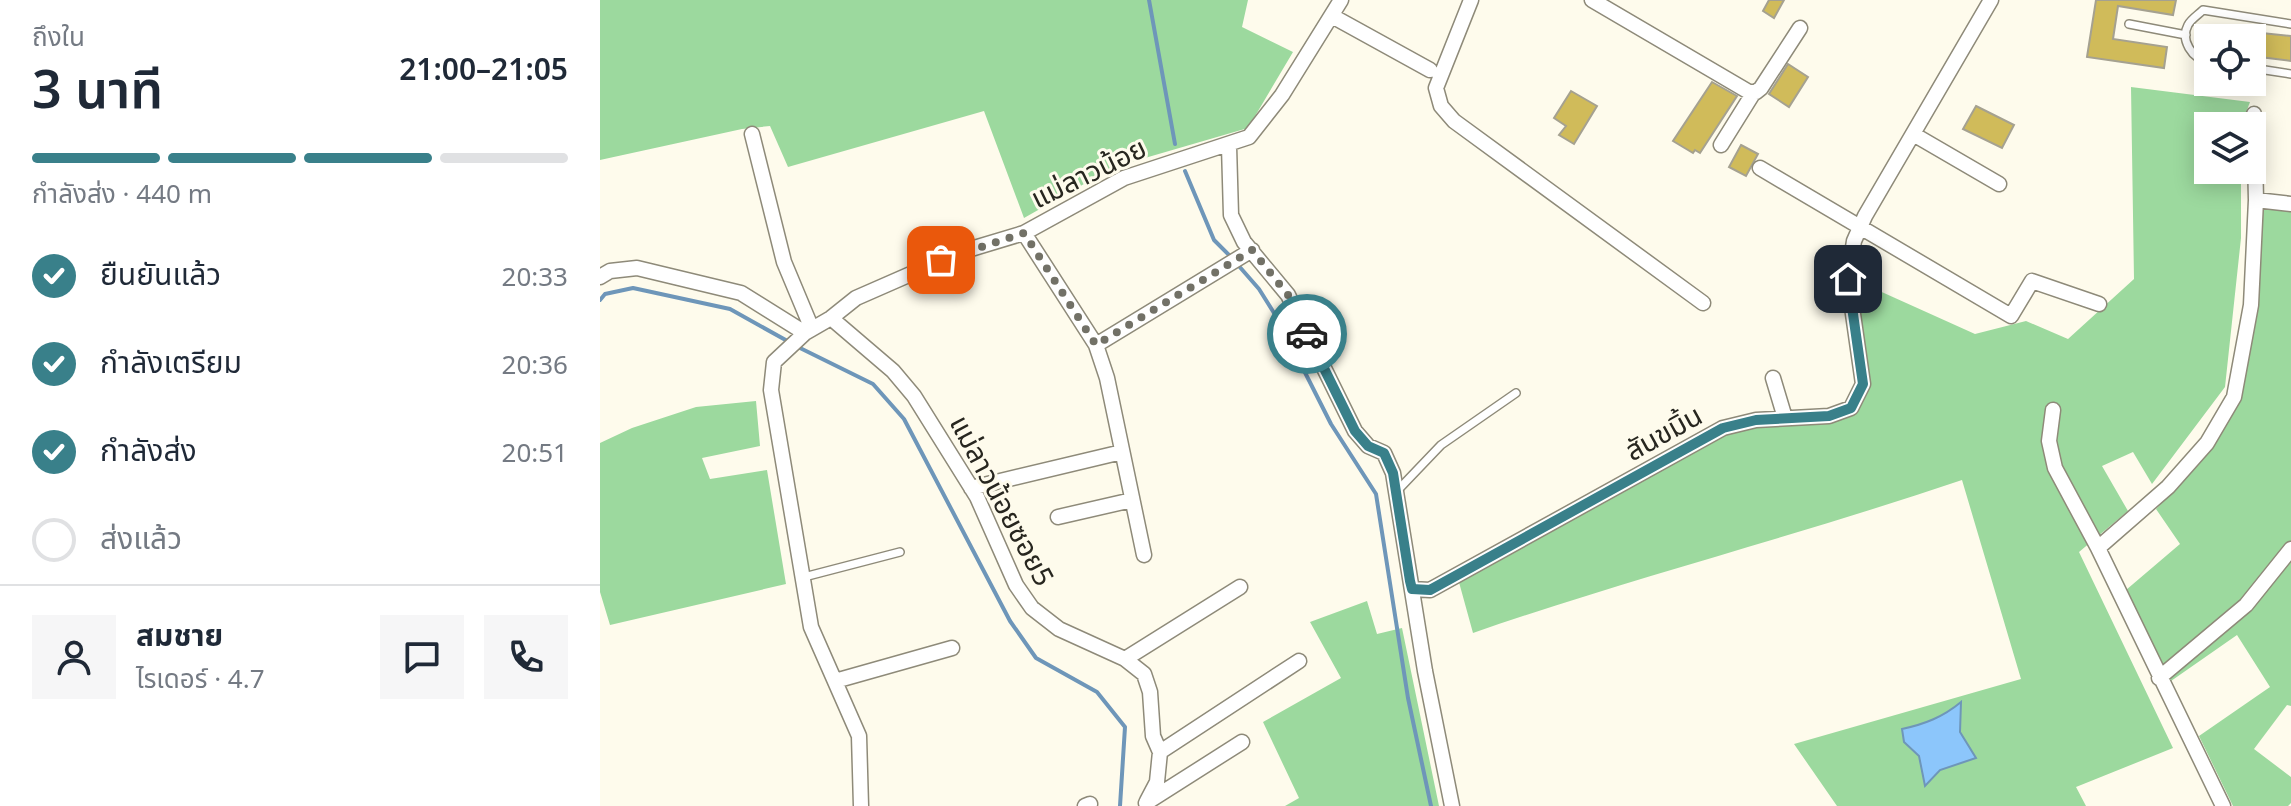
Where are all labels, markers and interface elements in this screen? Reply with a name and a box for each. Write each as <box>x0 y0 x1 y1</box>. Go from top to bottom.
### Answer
text: ถึงใน <box>32 18 85 54</box>
map controls <box>2194 24 2266 184</box>
button: locate <box>2194 24 2266 96</box>
text: 21:00–21:05 <box>399 48 568 89</box>
text: 3 นาที <box>32 52 163 123</box>
button: layers <box>2194 112 2266 184</box>
street label: แม่ลาวน้อย <box>1024 128 1152 216</box>
text: กำลังส่ง · 440 m <box>32 175 212 211</box>
pin <box>907 226 975 294</box>
icon: bag <box>919 238 963 282</box>
pin <box>1814 245 1882 313</box>
text: ยืนยันแล้ว <box>100 253 221 294</box>
icon: check <box>32 254 76 298</box>
icon: home <box>1826 257 1870 301</box>
text: 20:33 <box>502 258 568 294</box>
courier <box>1267 294 1347 374</box>
icon: car <box>1285 312 1329 356</box>
text: กำลังเตรียม <box>100 341 242 382</box>
icon: check <box>32 342 76 386</box>
text: 20:36 <box>502 346 568 382</box>
street label: สันขมิ้น <box>1618 395 1708 469</box>
street label: แม่ลาวน้อยซอย5 <box>942 408 1064 592</box>
text: กำลังส่ง <box>100 429 197 470</box>
icon: check <box>32 430 76 474</box>
text: 20:51 <box>502 434 568 470</box>
text: ส่งแล้ว <box>100 517 182 558</box>
text: สมชาย <box>136 614 223 655</box>
button: person <box>32 615 116 699</box>
button: chat <box>380 615 464 699</box>
button: phone <box>484 615 568 699</box>
text: ไรเดอร์ · 4.7 <box>136 660 265 696</box>

